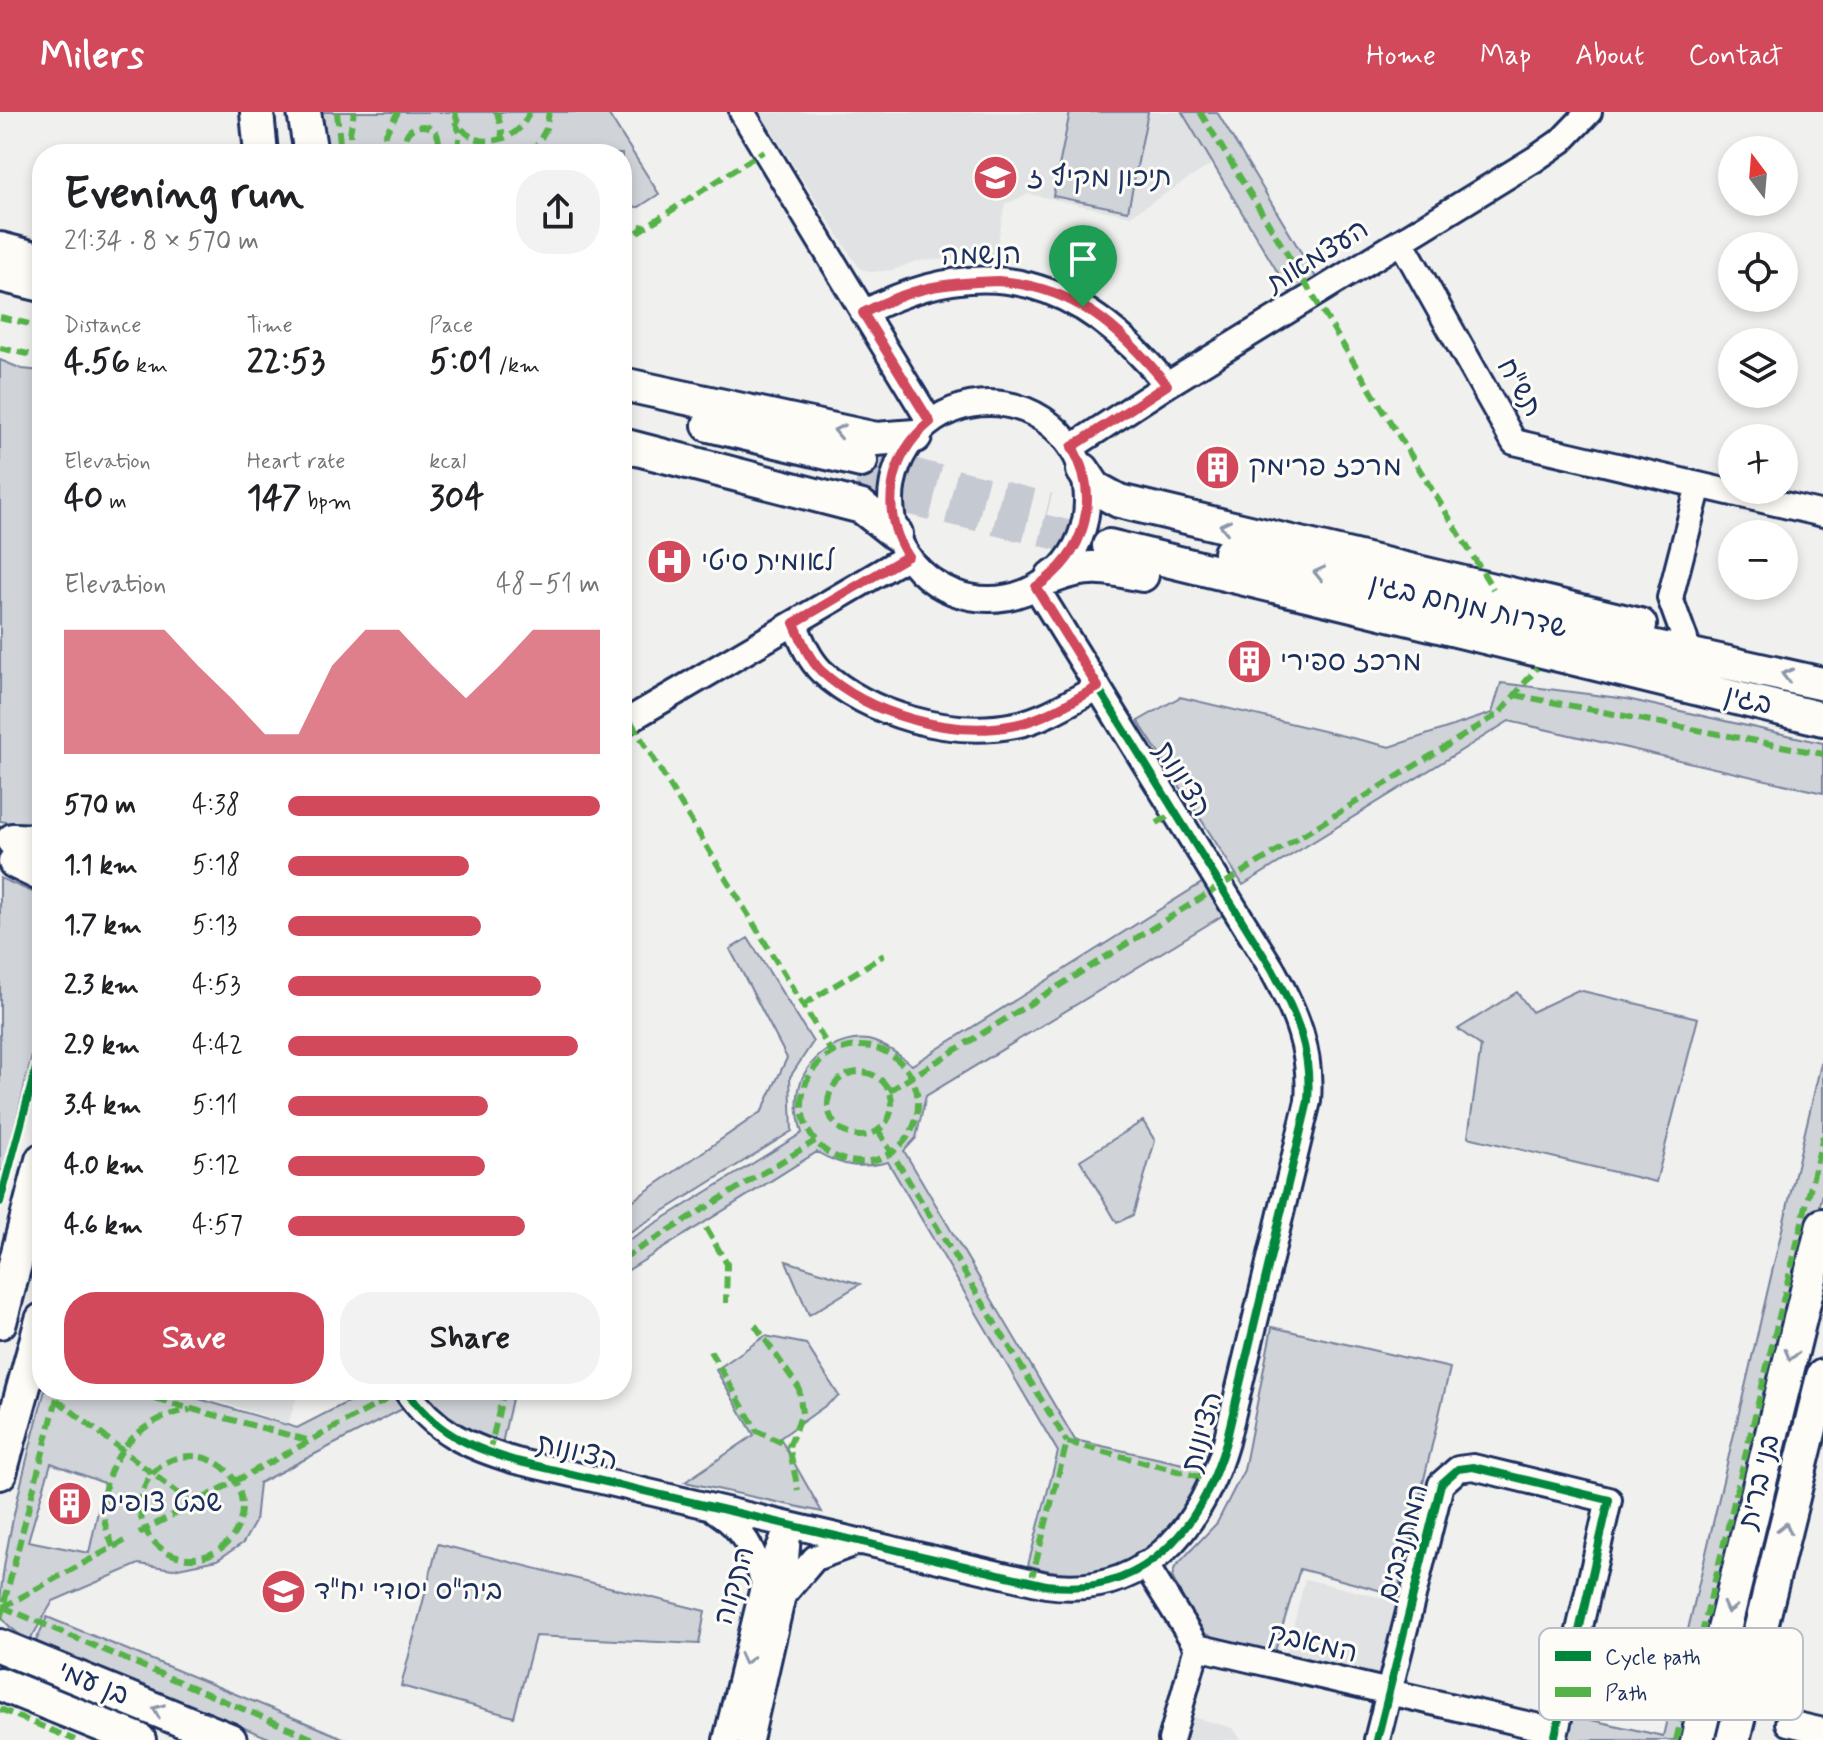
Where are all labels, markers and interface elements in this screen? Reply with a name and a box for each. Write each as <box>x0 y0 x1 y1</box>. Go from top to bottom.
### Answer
text: Milers <box>40 32 144 81</box>
text: Home <box>1366 38 1436 75</box>
text: Map <box>1480 38 1531 75</box>
text: About <box>1575 38 1644 75</box>
text: Contact <box>1688 38 1783 75</box>
north arrow <box>1718 136 1798 216</box>
map controls <box>1718 136 1798 600</box>
school or university icon: תיכון מקיף ז <box>972 154 1020 202</box>
place label: תיכון מקיף ז <box>1027 160 1172 197</box>
text: Evening run <box>64 166 304 224</box>
button: share <box>516 170 600 254</box>
street label: העצמאות <box>1258 211 1376 304</box>
text: 21:34 · 8 × 570 m <box>64 225 259 259</box>
pin <box>1049 225 1117 307</box>
button: locate <box>1718 232 1798 312</box>
street label: הנשמה <box>941 237 1021 275</box>
icon: arrive <box>1061 237 1105 281</box>
text: Distance <box>64 312 141 340</box>
text: Time <box>247 312 293 340</box>
text: Pace <box>429 312 473 340</box>
button: layers <box>1718 328 1798 408</box>
text: 4.56 <box>64 340 130 385</box>
text: 22:53 <box>247 340 325 385</box>
text: 5:01 <box>429 340 492 385</box>
text: km <box>130 352 168 380</box>
text: /km <box>492 352 540 380</box>
street label: תש"ח <box>1487 352 1551 424</box>
one-way arrow <box>832 423 846 440</box>
button: + <box>1718 424 1798 504</box>
building icon: מרכז פרימק <box>1193 443 1241 491</box>
text: Elevation <box>64 448 151 476</box>
text: Heart rate <box>247 448 345 476</box>
text: kcal <box>429 448 466 476</box>
place label: מרכז פרימק <box>1248 449 1402 486</box>
text: 40 <box>64 476 103 521</box>
text: 147 <box>247 476 301 521</box>
text: 304 <box>429 476 484 521</box>
text: m <box>103 488 127 516</box>
text: bpm <box>301 488 352 516</box>
one-way arrow <box>1218 518 1232 535</box>
button: − <box>1718 520 1798 600</box>
hospital icon: לאומית סיטי <box>646 538 694 586</box>
place label: לאומית סיטי <box>701 544 836 581</box>
one-way arrow <box>1312 565 1326 582</box>
street label: שדרות מנחם בגין <box>1365 566 1571 648</box>
text: Elevation <box>64 568 166 602</box>
text: 48–51 m <box>496 568 600 602</box>
building icon: מרכז ספירי <box>1225 638 1273 686</box>
place label: מרכז ספירי <box>1280 644 1422 681</box>
one-way arrow <box>1780 668 1794 685</box>
street label: בגין <box>1720 677 1776 725</box>
street label: הציונות <box>1144 735 1220 825</box>
text: 570 m <box>64 789 136 823</box>
text: 4:38 <box>192 789 240 823</box>
text: 1.1 km <box>64 849 138 883</box>
text: 5:18 <box>192 849 240 883</box>
text: 1.7 km <box>64 909 142 943</box>
text: 5:13 <box>192 909 237 943</box>
text: 2.3 km <box>64 969 139 1003</box>
text: 4:53 <box>192 969 241 1003</box>
text: 2.9 km <box>64 1029 140 1063</box>
text: 4:42 <box>192 1029 243 1063</box>
text: 3.4 km <box>64 1089 141 1123</box>
text: 5:11 <box>192 1089 237 1123</box>
text: 4.0 km <box>64 1149 144 1183</box>
text: 5:12 <box>192 1149 240 1183</box>
text: 4.6 km <box>64 1209 143 1243</box>
text: 4:57 <box>192 1209 243 1243</box>
button: Save <box>64 1292 324 1384</box>
button: Share <box>340 1292 600 1384</box>
one-way arrow <box>1784 1348 1801 1361</box>
street label: הציונות <box>1174 1387 1232 1477</box>
street label: הציונות <box>532 1426 622 1480</box>
street label: בני ברית <box>1730 1431 1790 1535</box>
building icon: שבט צופים <box>45 1479 93 1527</box>
street label: המתנדבים <box>1370 1480 1438 1606</box>
place label: שבט צופים <box>100 1485 222 1522</box>
one-way arrow <box>1776 1522 1793 1536</box>
street label: התקוה <box>706 1542 764 1630</box>
school or university icon: ביה"ס יסודי יח"ד <box>259 1567 307 1615</box>
place label: ביה"ס יסודי יח"ד <box>314 1573 502 1610</box>
one-way arrow <box>1722 1600 1739 1614</box>
street label: המאבק <box>1265 1615 1361 1673</box>
legend <box>1539 1628 1803 1720</box>
text: Cycle path <box>1605 1644 1701 1672</box>
one-way arrow <box>738 1651 755 1665</box>
street label: בן עמי <box>52 1653 134 1715</box>
text: Path <box>1605 1680 1647 1708</box>
one-way arrow <box>152 1704 166 1720</box>

